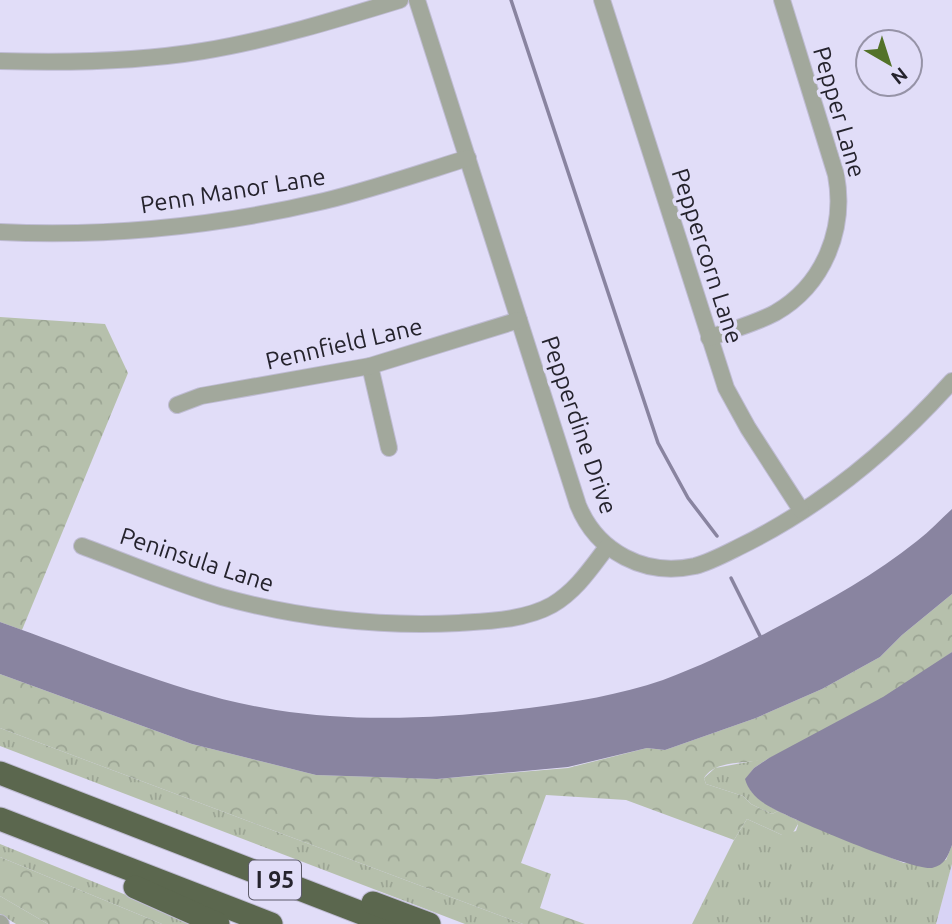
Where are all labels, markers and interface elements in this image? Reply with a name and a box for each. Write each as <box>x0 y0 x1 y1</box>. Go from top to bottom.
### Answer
north arrow <box>854 28 924 98</box>
street label: Pepper Lane <box>808 43 871 180</box>
text: N <box>887 63 912 89</box>
street label: Penn Manor Lane <box>138 163 327 218</box>
street label: Peppercorn Lane <box>666 165 749 347</box>
street label: Pennfield Lane <box>263 312 425 375</box>
street label: Pepperdine Drive <box>536 332 623 517</box>
street label: Peninsula Lane <box>117 522 277 597</box>
road number: I 95 <box>249 860 301 900</box>

